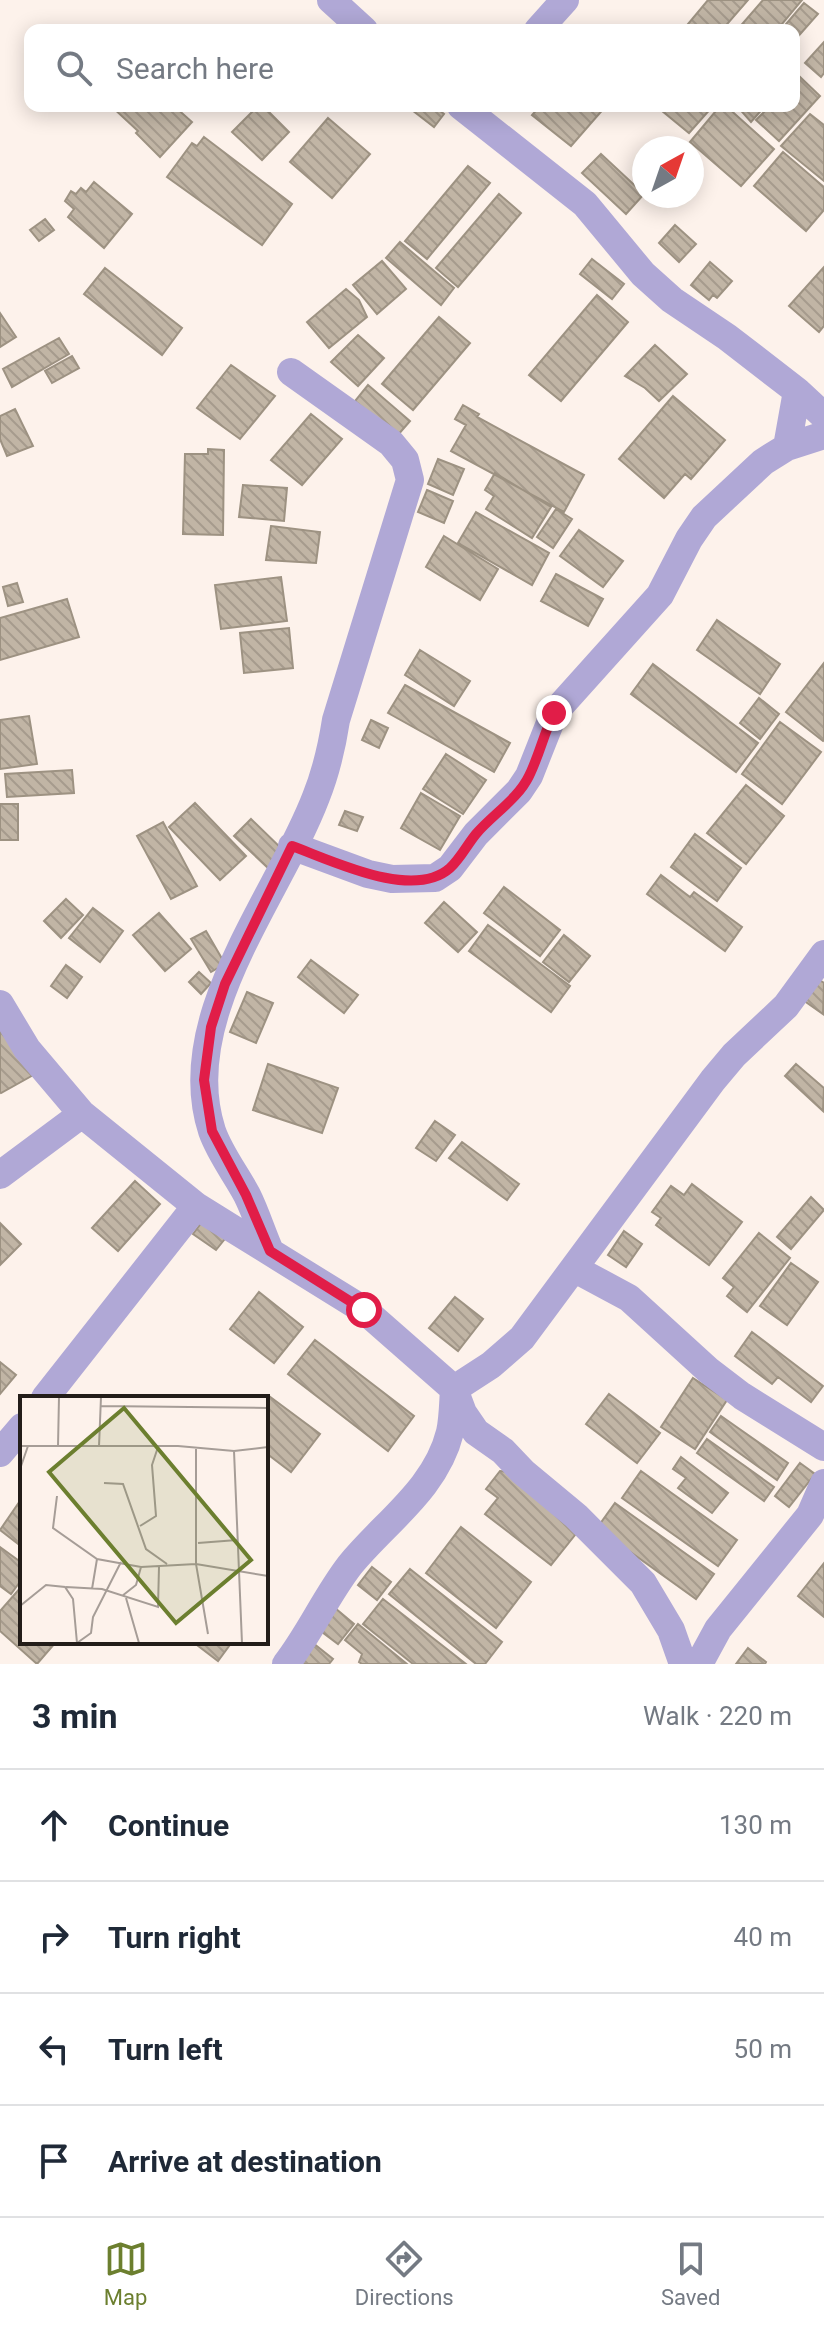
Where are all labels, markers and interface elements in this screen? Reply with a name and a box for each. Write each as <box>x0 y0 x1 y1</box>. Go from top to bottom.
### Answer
search box <box>24 24 800 112</box>
icon: search <box>52 46 96 90</box>
text: Search here <box>116 51 274 86</box>
north arrow <box>632 136 704 208</box>
route end <box>536 695 572 731</box>
route start <box>346 1292 382 1328</box>
inset map <box>20 1396 268 1644</box>
text: 3 min <box>32 1696 117 1736</box>
text: Walk · 220 m <box>643 1701 792 1731</box>
icon: ahead <box>32 1803 76 1847</box>
text: Continue <box>108 1808 229 1843</box>
text: 130 m <box>719 1810 792 1840</box>
icon: right <box>32 1915 76 1959</box>
text: Turn right <box>108 1920 241 1955</box>
text: 40 m <box>734 1922 792 1952</box>
icon: left <box>32 2027 76 2071</box>
text: Turn left <box>108 2032 223 2067</box>
text: 50 m <box>734 2034 792 2064</box>
icon: arrive <box>32 2139 76 2183</box>
text: Arrive at destination <box>108 2144 382 2179</box>
tab: Map <box>104 2237 148 2310</box>
tab: Directions <box>355 2237 454 2310</box>
tab: Saved <box>661 2237 720 2310</box>

